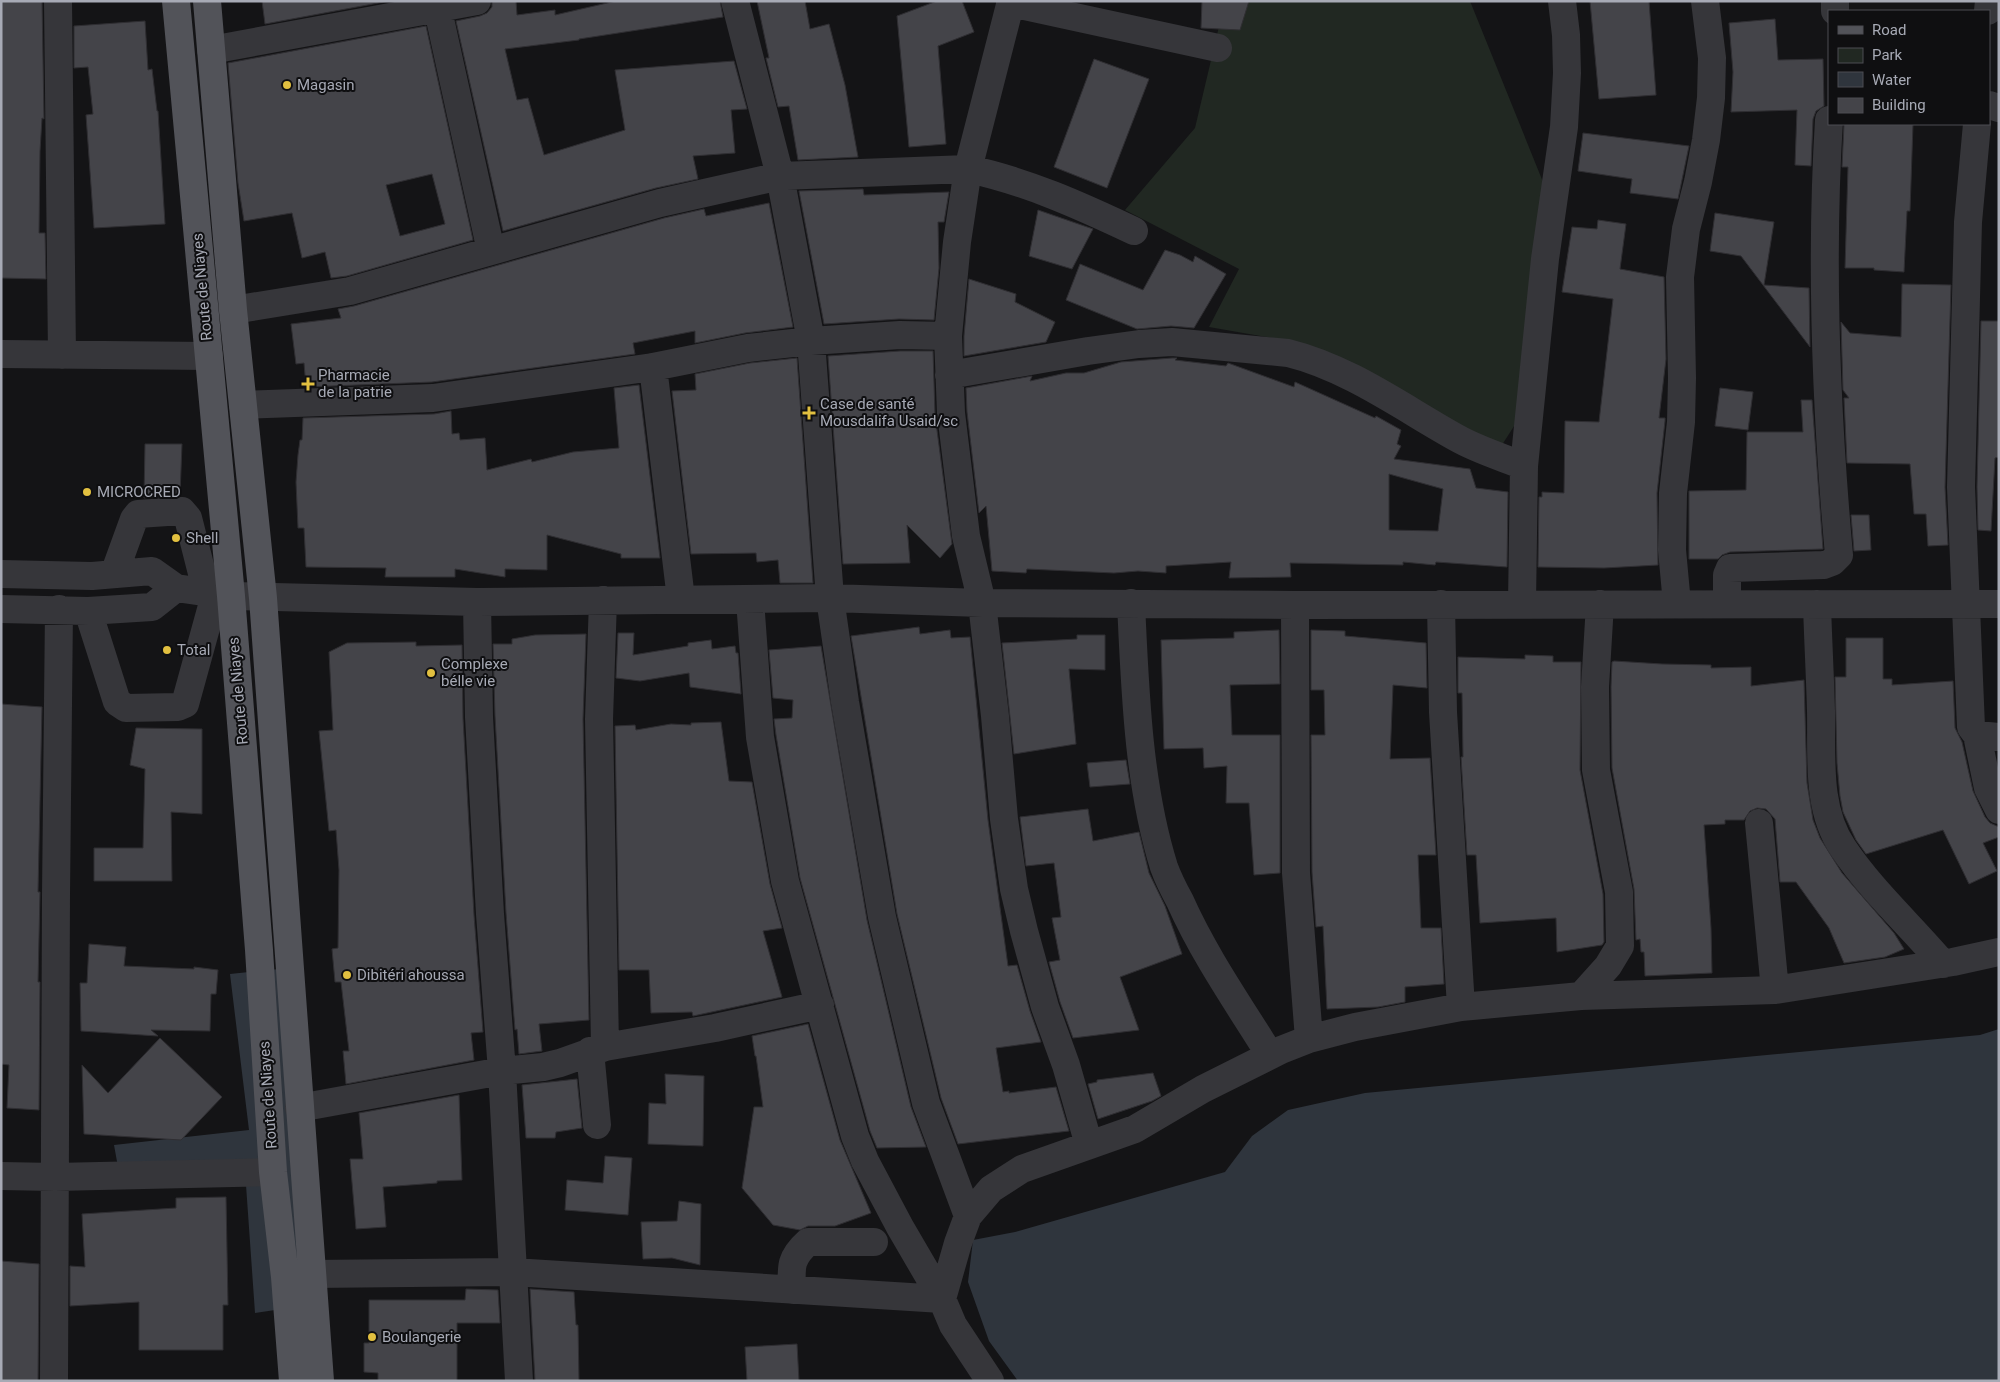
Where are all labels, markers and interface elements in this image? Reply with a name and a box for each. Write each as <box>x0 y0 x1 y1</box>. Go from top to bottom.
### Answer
legend <box>1828 10 1990 125</box>
text: Road <box>1872 21 1906 39</box>
text: Park <box>1872 46 1903 64</box>
text: Water <box>1872 71 1911 89</box>
place label: Magasin <box>297 76 355 94</box>
marker: Magasin <box>281 79 293 91</box>
text: Building <box>1872 96 1926 114</box>
street label: Route de Niayes <box>188 232 216 342</box>
place label: Pharmacie de la patrie <box>318 366 392 401</box>
marker: Pharmacie de la patrie <box>302 378 314 390</box>
place label: Case de santé Mousdalifa Usaid/sc <box>820 395 958 430</box>
marker: Case de santé Mousdalifa Usaid/sc <box>802 406 816 420</box>
place label: MICROCRED <box>97 483 181 501</box>
marker: MICROCRED <box>81 486 93 498</box>
place label: Shell <box>186 529 218 547</box>
marker: Shell <box>170 532 182 544</box>
street label: Route de Niayes <box>224 636 252 746</box>
place label: Total <box>177 641 211 659</box>
marker: Total <box>161 644 173 656</box>
place label: Complexe bélle vie <box>441 655 508 690</box>
marker: Complexe bélle vie <box>425 667 437 679</box>
place label: Dibitéri ahoussa <box>357 966 465 984</box>
marker: Dibitéri ahoussa <box>341 969 353 981</box>
street label: Route de Niayes <box>255 1041 281 1149</box>
place label: Boulangerie <box>382 1328 461 1346</box>
marker: Boulangerie <box>366 1331 378 1343</box>

